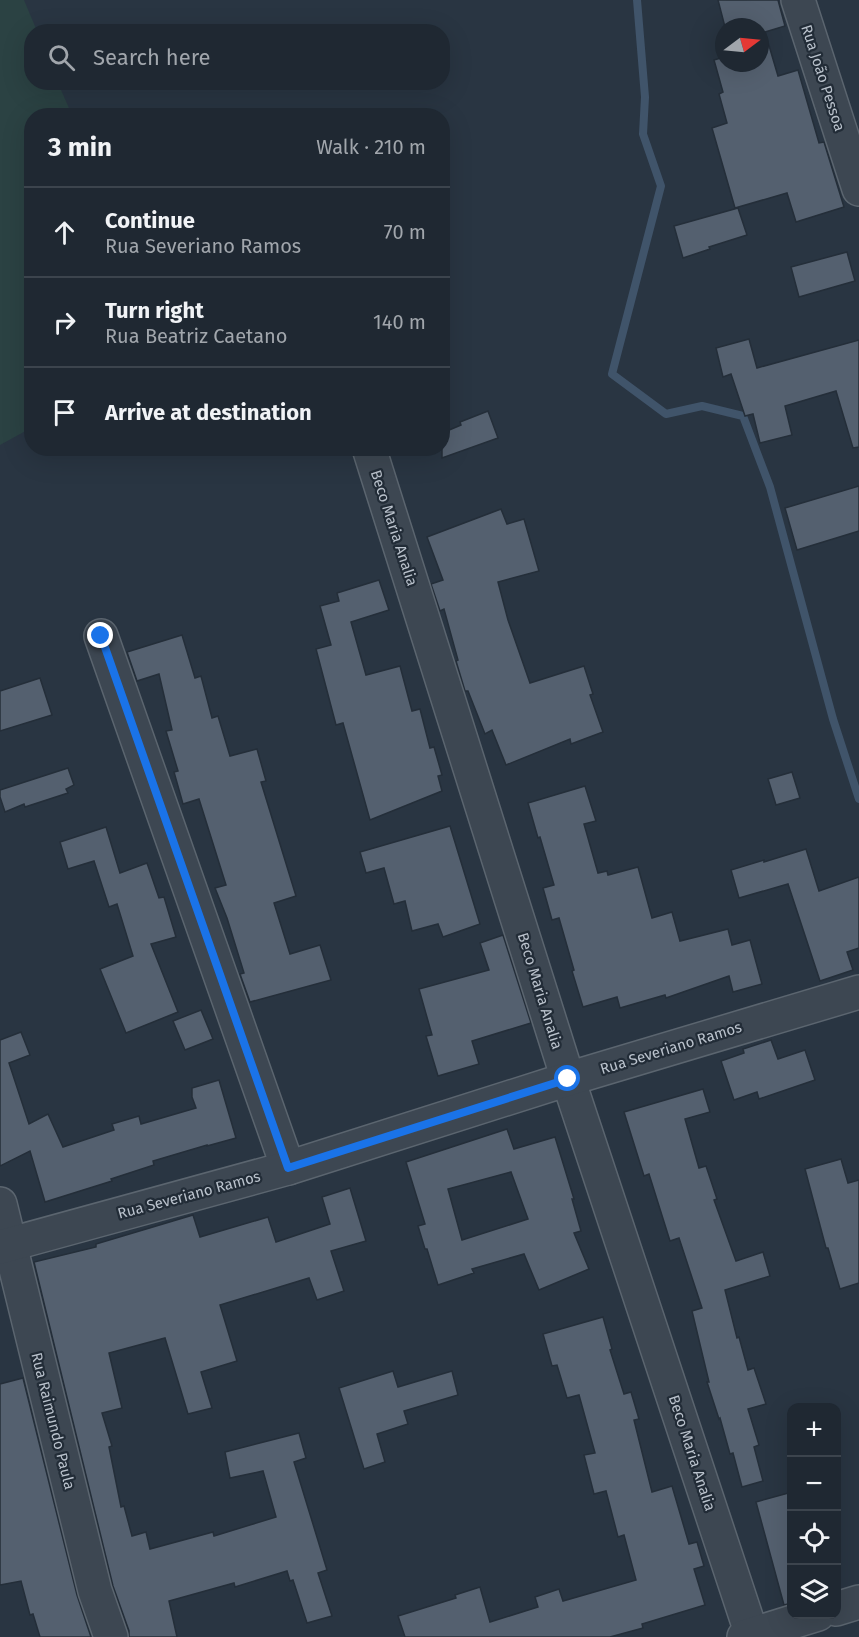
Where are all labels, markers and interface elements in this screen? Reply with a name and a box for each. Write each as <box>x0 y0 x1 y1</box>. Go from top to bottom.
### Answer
north arrow <box>715 18 769 72</box>
street label: Rua João Pessoa <box>797 22 849 134</box>
search box <box>24 24 450 90</box>
icon: search <box>45 41 78 74</box>
text: Search here <box>93 44 211 71</box>
text: 3 min <box>48 132 112 163</box>
text: Walk · 210 m <box>316 135 426 159</box>
text: Continue <box>105 207 195 234</box>
icon: ahead <box>48 216 81 249</box>
text: 70 m <box>384 220 426 244</box>
text: Rua Severiano Ramos <box>105 234 301 258</box>
text: Turn right <box>105 297 204 324</box>
icon: right <box>48 306 81 339</box>
text: 140 m <box>373 310 426 334</box>
text: Rua Beatriz Caetano <box>105 324 287 348</box>
icon: arrive <box>48 396 81 429</box>
text: Arrive at destination <box>105 399 312 426</box>
street label: Beco Maria Analia <box>367 468 421 588</box>
route end <box>87 622 113 648</box>
street label: Beco Maria Analia <box>514 930 566 1052</box>
street label: Rua Severiano Ramos <box>598 1018 744 1078</box>
route start <box>554 1065 580 1091</box>
street label: Rua Severiano Ramos <box>116 1167 262 1223</box>
street label: Rua Raimundo Paula <box>27 1351 79 1491</box>
street label: Beco Maria Analia <box>665 1393 719 1513</box>
map controls <box>787 1403 841 1619</box>
button: + <box>787 1403 841 1457</box>
button: − <box>787 1457 841 1511</box>
button: locate <box>787 1511 841 1565</box>
button: layers <box>787 1565 841 1619</box>

